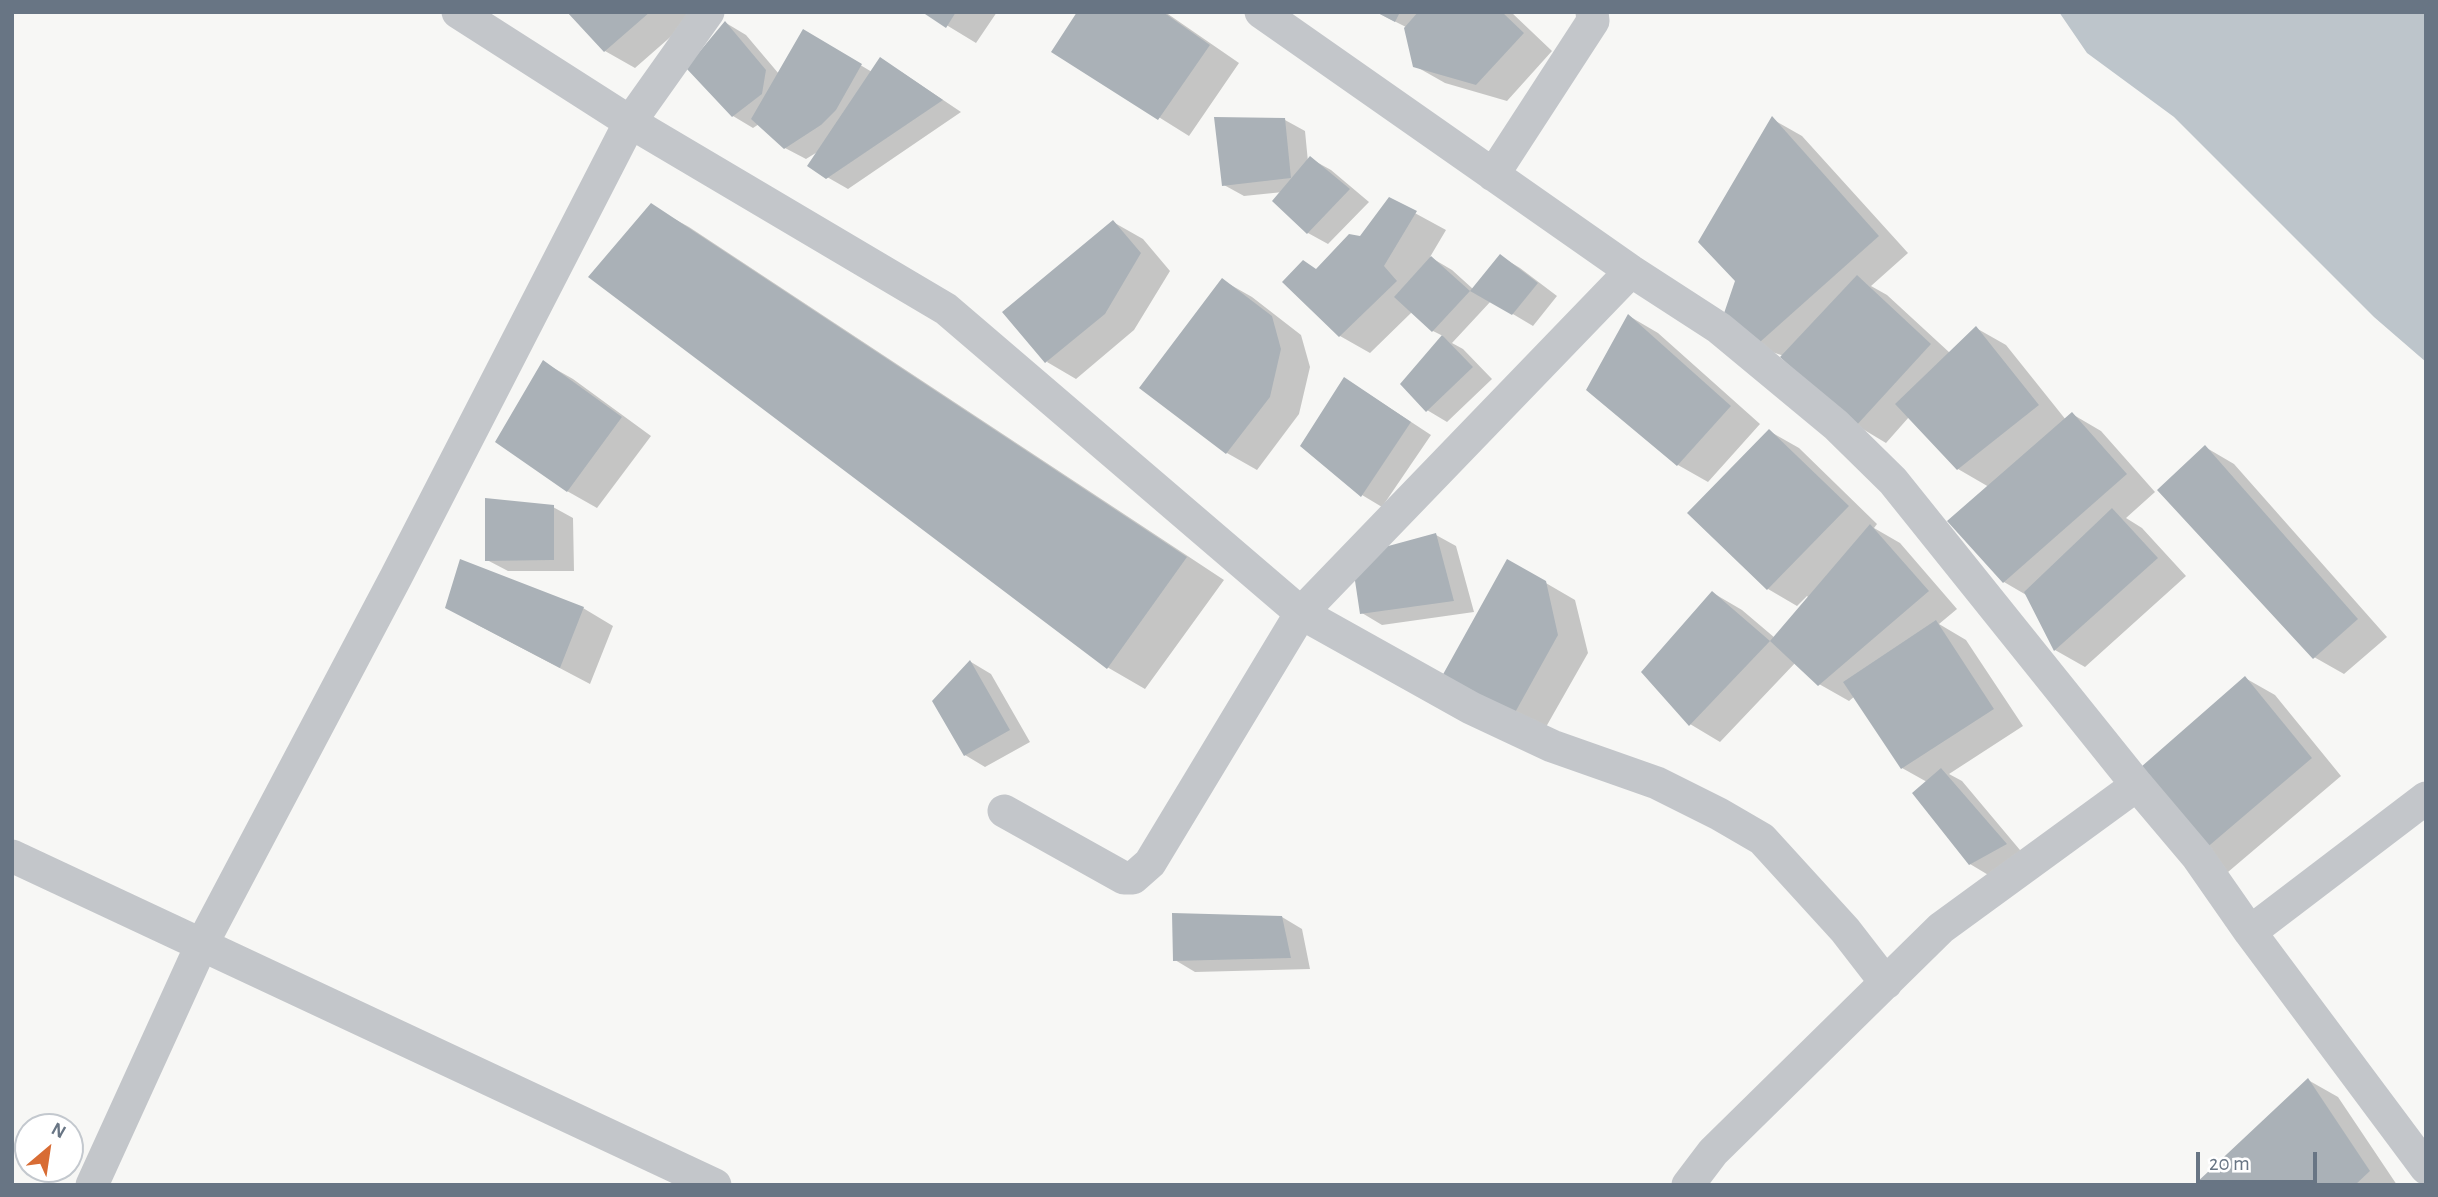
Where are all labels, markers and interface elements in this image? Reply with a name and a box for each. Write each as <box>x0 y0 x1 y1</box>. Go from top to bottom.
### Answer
north arrow <box>14 1113 84 1183</box>
text: N <box>48 1119 69 1142</box>
scale bar <box>2200 1138 2321 1182</box>
text: 20 m <box>2209 1153 2250 1174</box>

